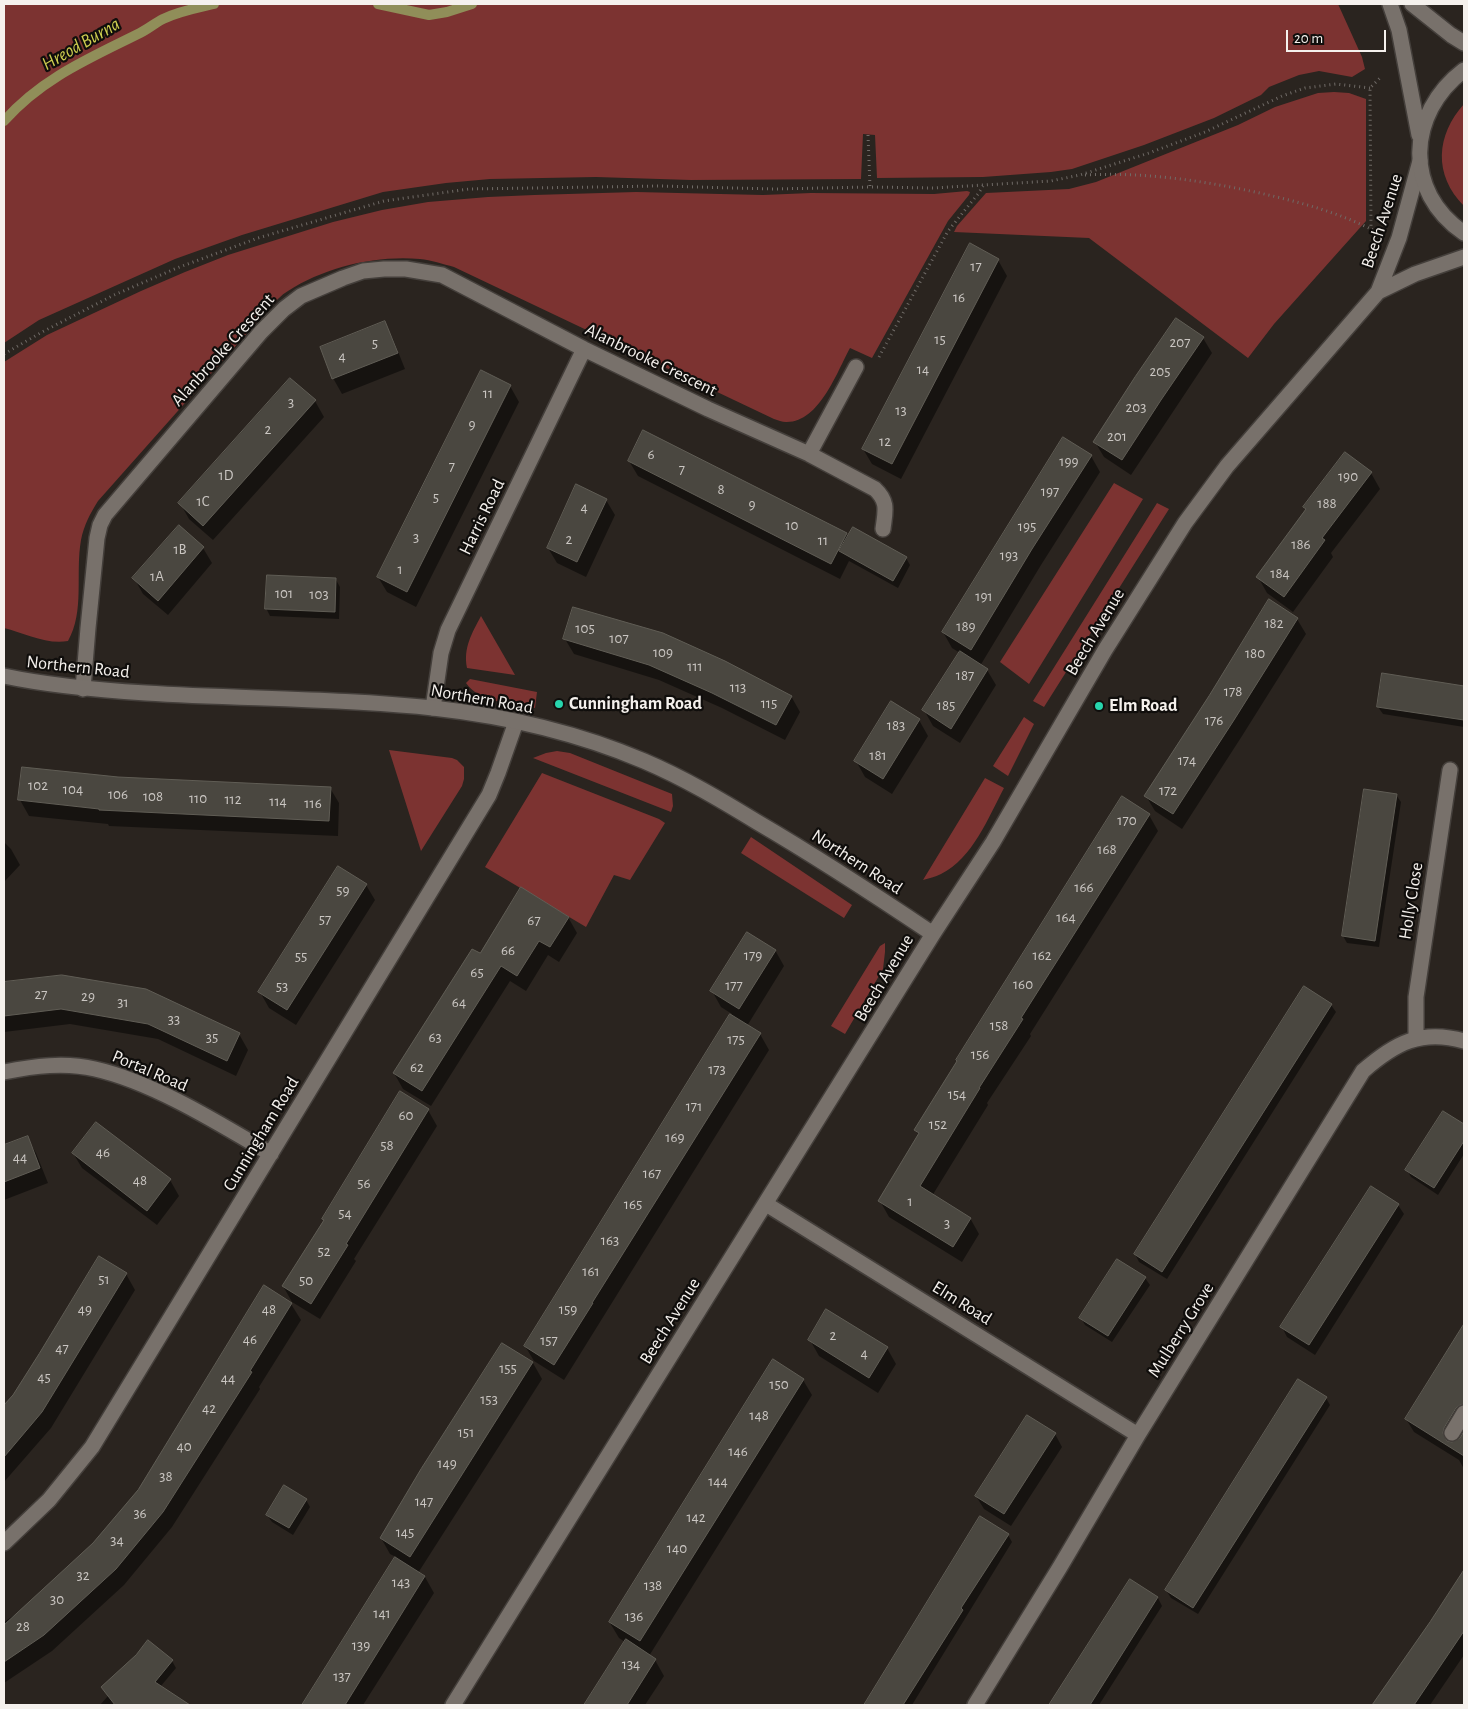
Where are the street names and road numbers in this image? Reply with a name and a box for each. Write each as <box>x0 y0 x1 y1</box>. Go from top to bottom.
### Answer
street label: Beech Avenue <box>1357 171 1407 271</box>
street label: Alanbrooke Crescent <box>167 289 279 411</box>
street label: Alanbrooke Crescent <box>582 319 720 401</box>
street label: Harris Road <box>454 476 510 558</box>
street label: Beech Avenue <box>1061 585 1129 679</box>
street label: Northern Road <box>25 651 131 683</box>
street label: Northern Road <box>429 679 535 719</box>
street label: Northern Road <box>808 825 906 899</box>
street label: Holly Close <box>1394 861 1428 941</box>
street label: Beech Avenue <box>850 931 918 1025</box>
street label: Portal Road <box>109 1045 191 1097</box>
street label: Cunningham Road <box>218 1073 304 1195</box>
street label: Beech Avenue <box>635 1274 705 1368</box>
street label: Elm Road <box>928 1276 996 1330</box>
street label: Mulberry Grove <box>1143 1278 1219 1382</box>

